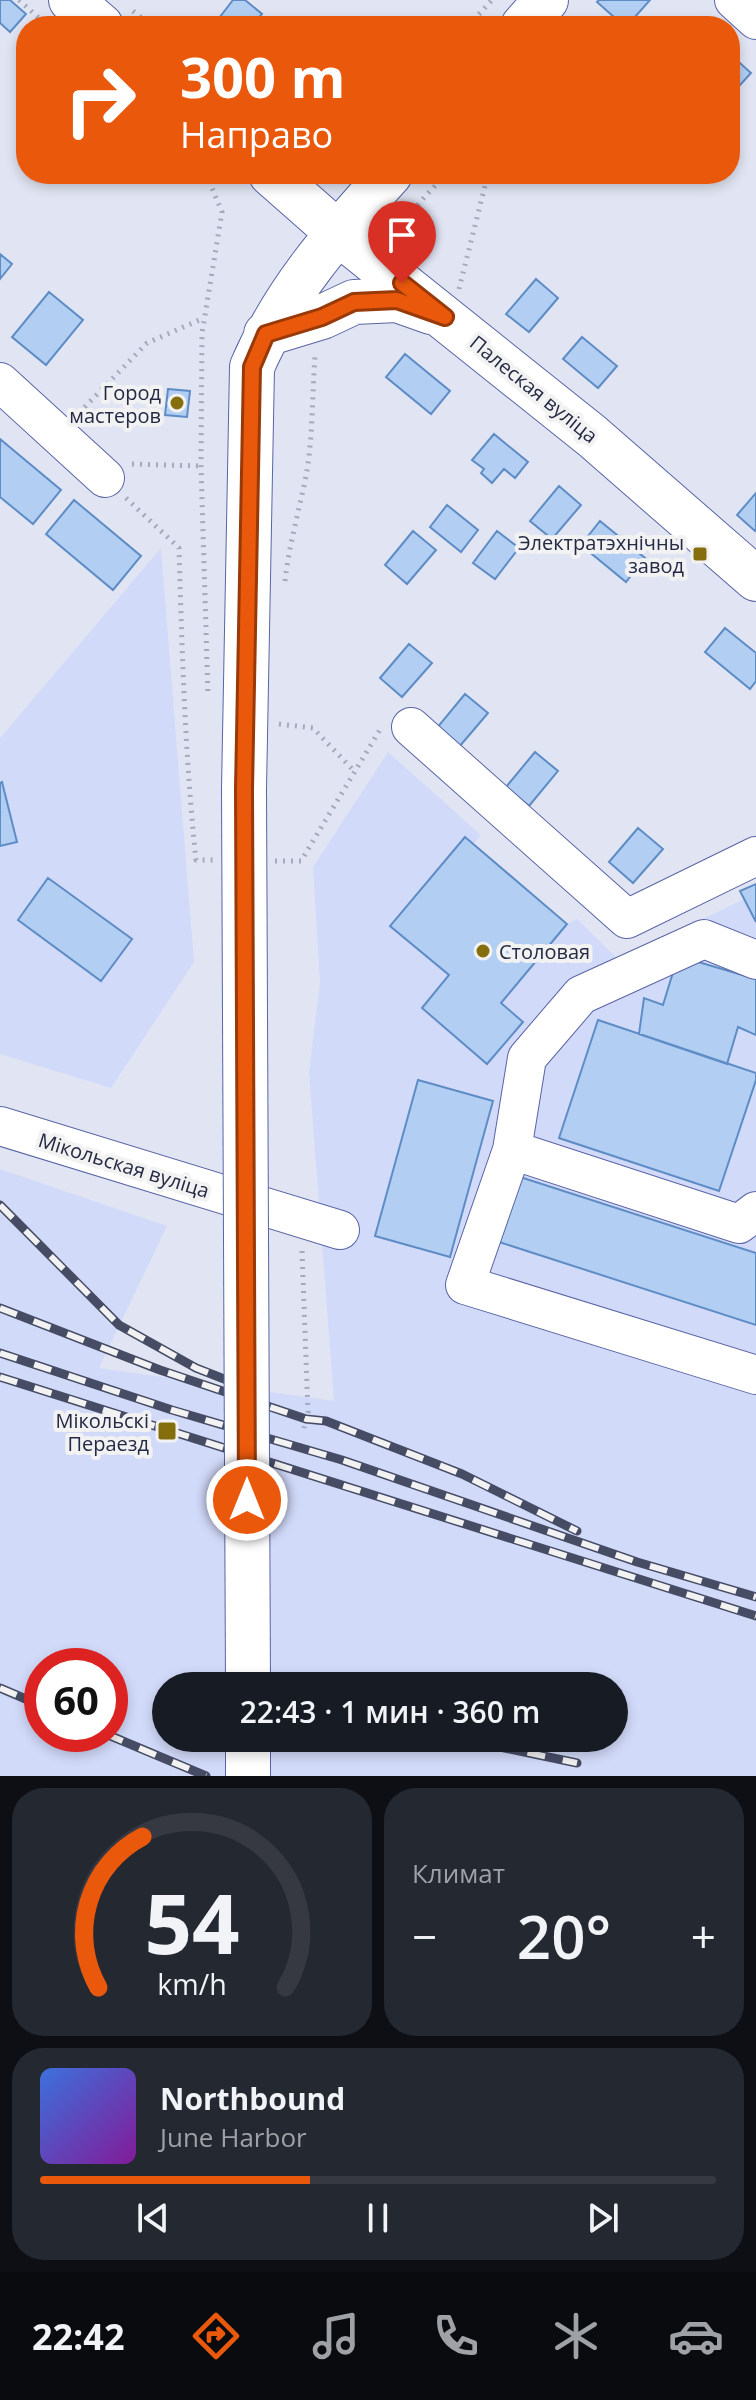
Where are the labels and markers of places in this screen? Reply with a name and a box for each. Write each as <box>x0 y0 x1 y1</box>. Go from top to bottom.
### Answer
pin <box>368 201 436 283</box>
place label: Город мастеров <box>69 379 161 429</box>
marker: Город мастеров <box>168 394 186 412</box>
place label: Электратэхнічны завод <box>518 529 685 579</box>
marker: Электратэхнічны завод <box>691 545 709 563</box>
place label: Столовая <box>499 938 590 965</box>
marker: Столовая <box>474 942 492 960</box>
place label: Мікольскі Пераезд <box>55 1407 149 1457</box>
marker: Мікольскі Пераезд <box>156 1420 178 1442</box>

